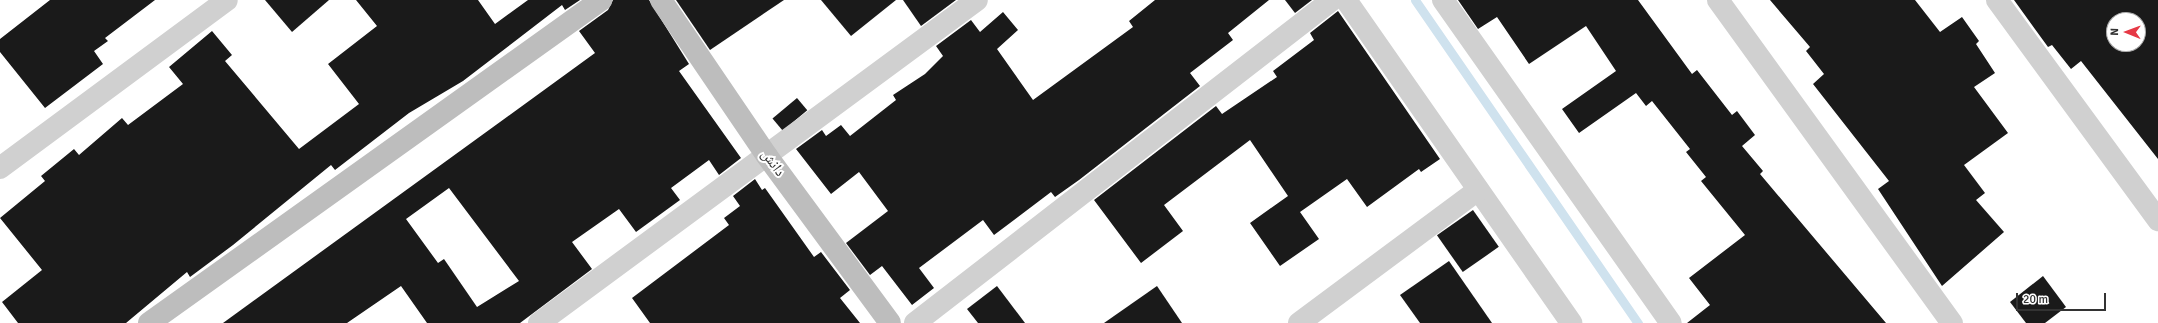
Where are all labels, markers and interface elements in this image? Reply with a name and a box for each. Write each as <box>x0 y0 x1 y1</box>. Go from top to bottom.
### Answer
north arrow <box>2106 12 2146 52</box>
text: N <box>2108 28 2121 36</box>
street label: دانش <box>757 146 789 180</box>
scale bar <box>2018 285 2108 311</box>
text: 20 m <box>2023 292 2048 307</box>

